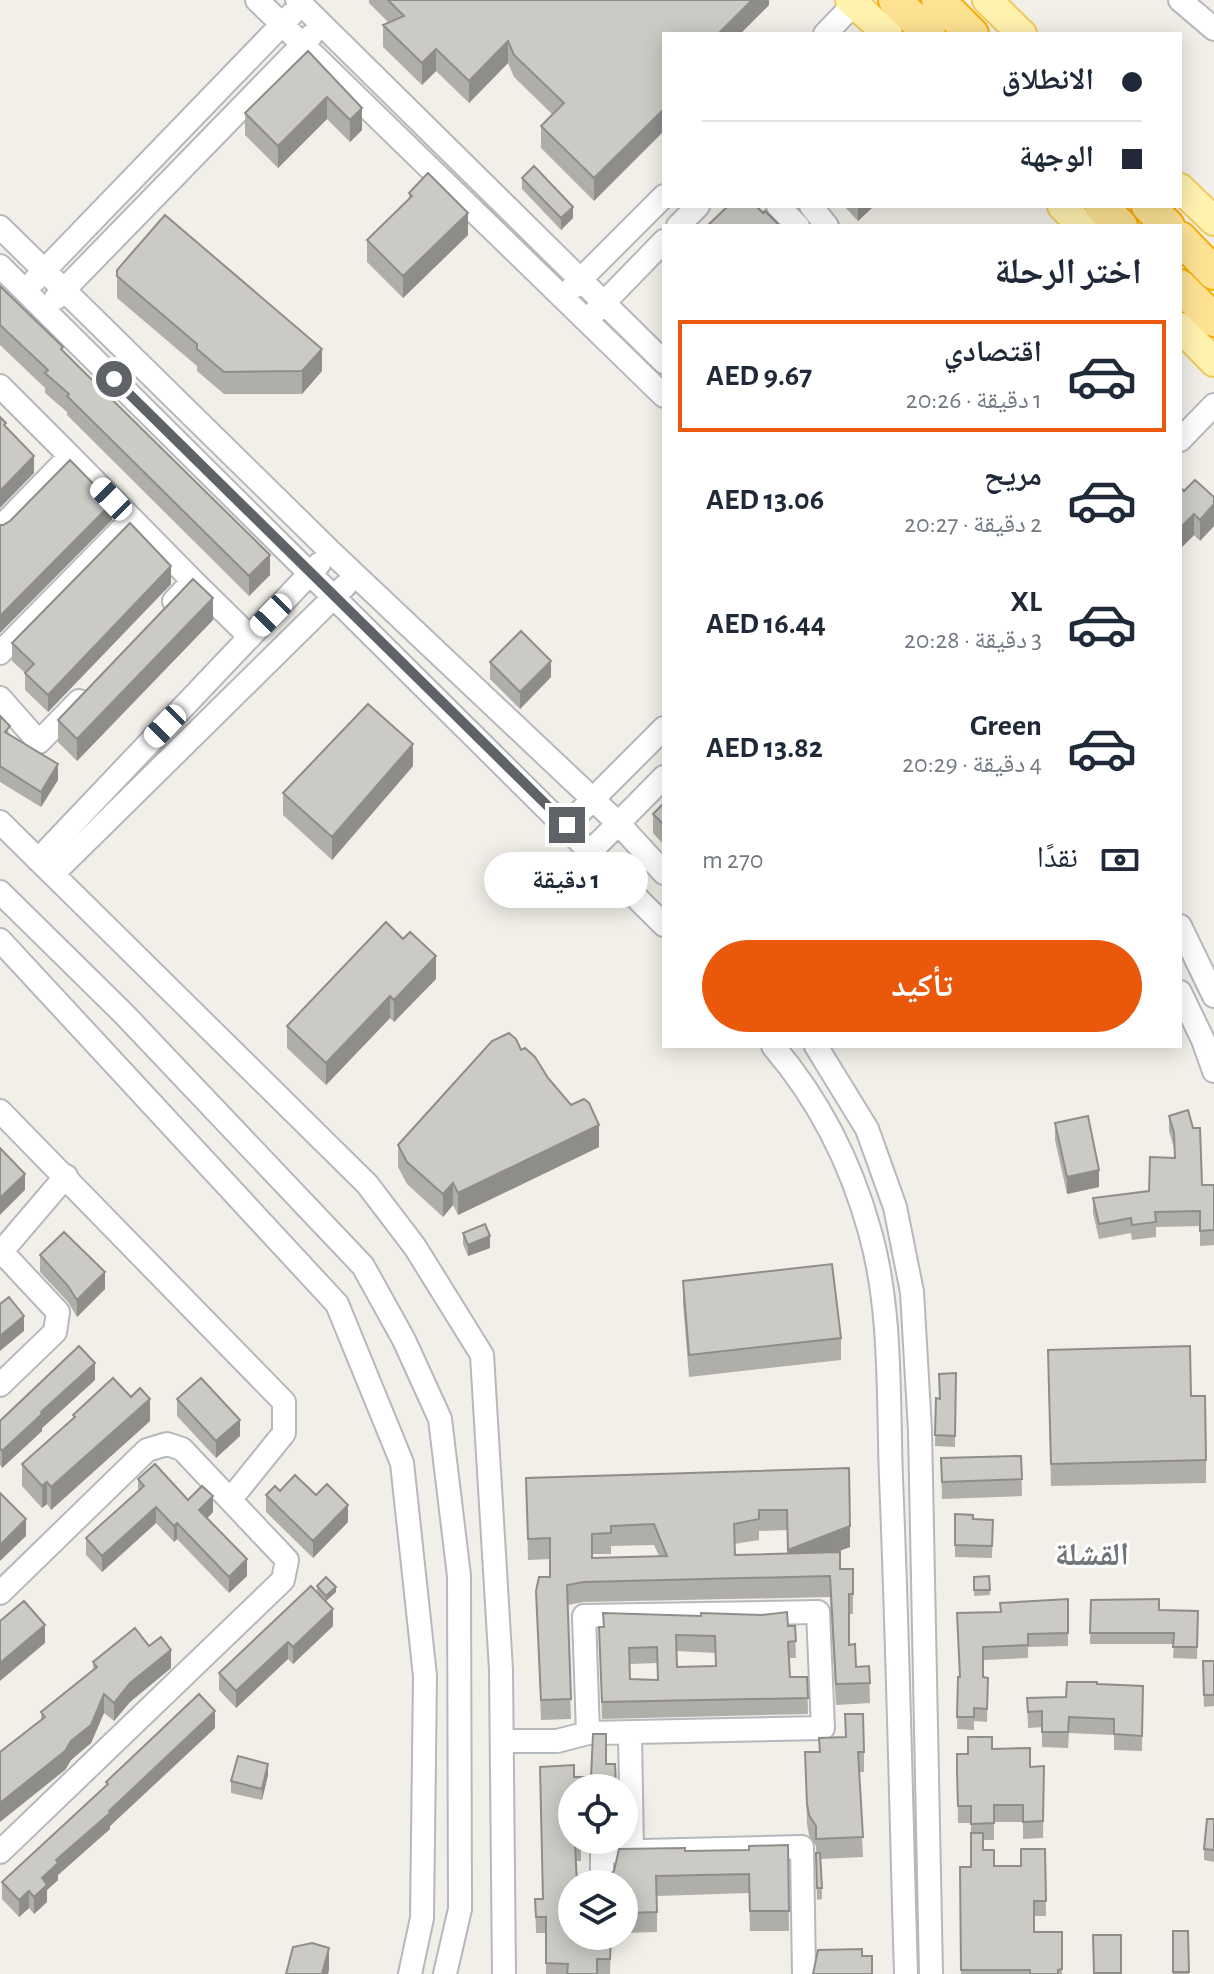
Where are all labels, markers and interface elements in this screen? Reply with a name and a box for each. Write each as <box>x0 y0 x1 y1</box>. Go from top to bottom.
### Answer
text: الانطلاق <box>1001 65 1094 95</box>
text: الوجهة <box>1019 142 1094 172</box>
text: اختر الرحلة <box>995 254 1142 290</box>
text: اقتصادي <box>944 337 1042 367</box>
icon: car <box>1066 340 1138 412</box>
route start <box>96 361 132 397</box>
text: AED 9.67 <box>706 361 812 391</box>
text: 1 دقيقة · 20:26 <box>906 387 1042 413</box>
text: مريح <box>984 461 1042 491</box>
icon: car <box>1066 464 1138 536</box>
car <box>86 473 136 525</box>
text: AED 13.06 <box>706 485 824 515</box>
text: 2 دقيقة · 20:27 <box>904 511 1042 537</box>
text: XL <box>1010 587 1042 617</box>
icon: car <box>1066 588 1138 660</box>
car <box>246 589 296 641</box>
text: AED 16.44 <box>706 609 826 639</box>
text: 3 دقيقة · 20:28 <box>904 627 1042 653</box>
car <box>140 700 190 752</box>
text: Green <box>970 711 1042 741</box>
icon: car <box>1066 712 1138 784</box>
text: AED 13.82 <box>706 733 823 763</box>
text: 4 دقيقة · 20:29 <box>902 751 1042 777</box>
route end <box>549 807 585 843</box>
icon: cash <box>1098 838 1142 882</box>
text: نقدًا <box>1037 843 1078 873</box>
text: 270 m <box>702 847 764 873</box>
callout: 1 دقيقة <box>485 853 649 909</box>
text: 1 دقيقة <box>532 867 600 893</box>
button: تأكيد <box>702 940 1142 1032</box>
district label: القشلة <box>1055 1539 1129 1571</box>
map controls <box>558 1774 638 1950</box>
button: locate <box>558 1774 638 1854</box>
button: layers <box>558 1870 638 1950</box>

